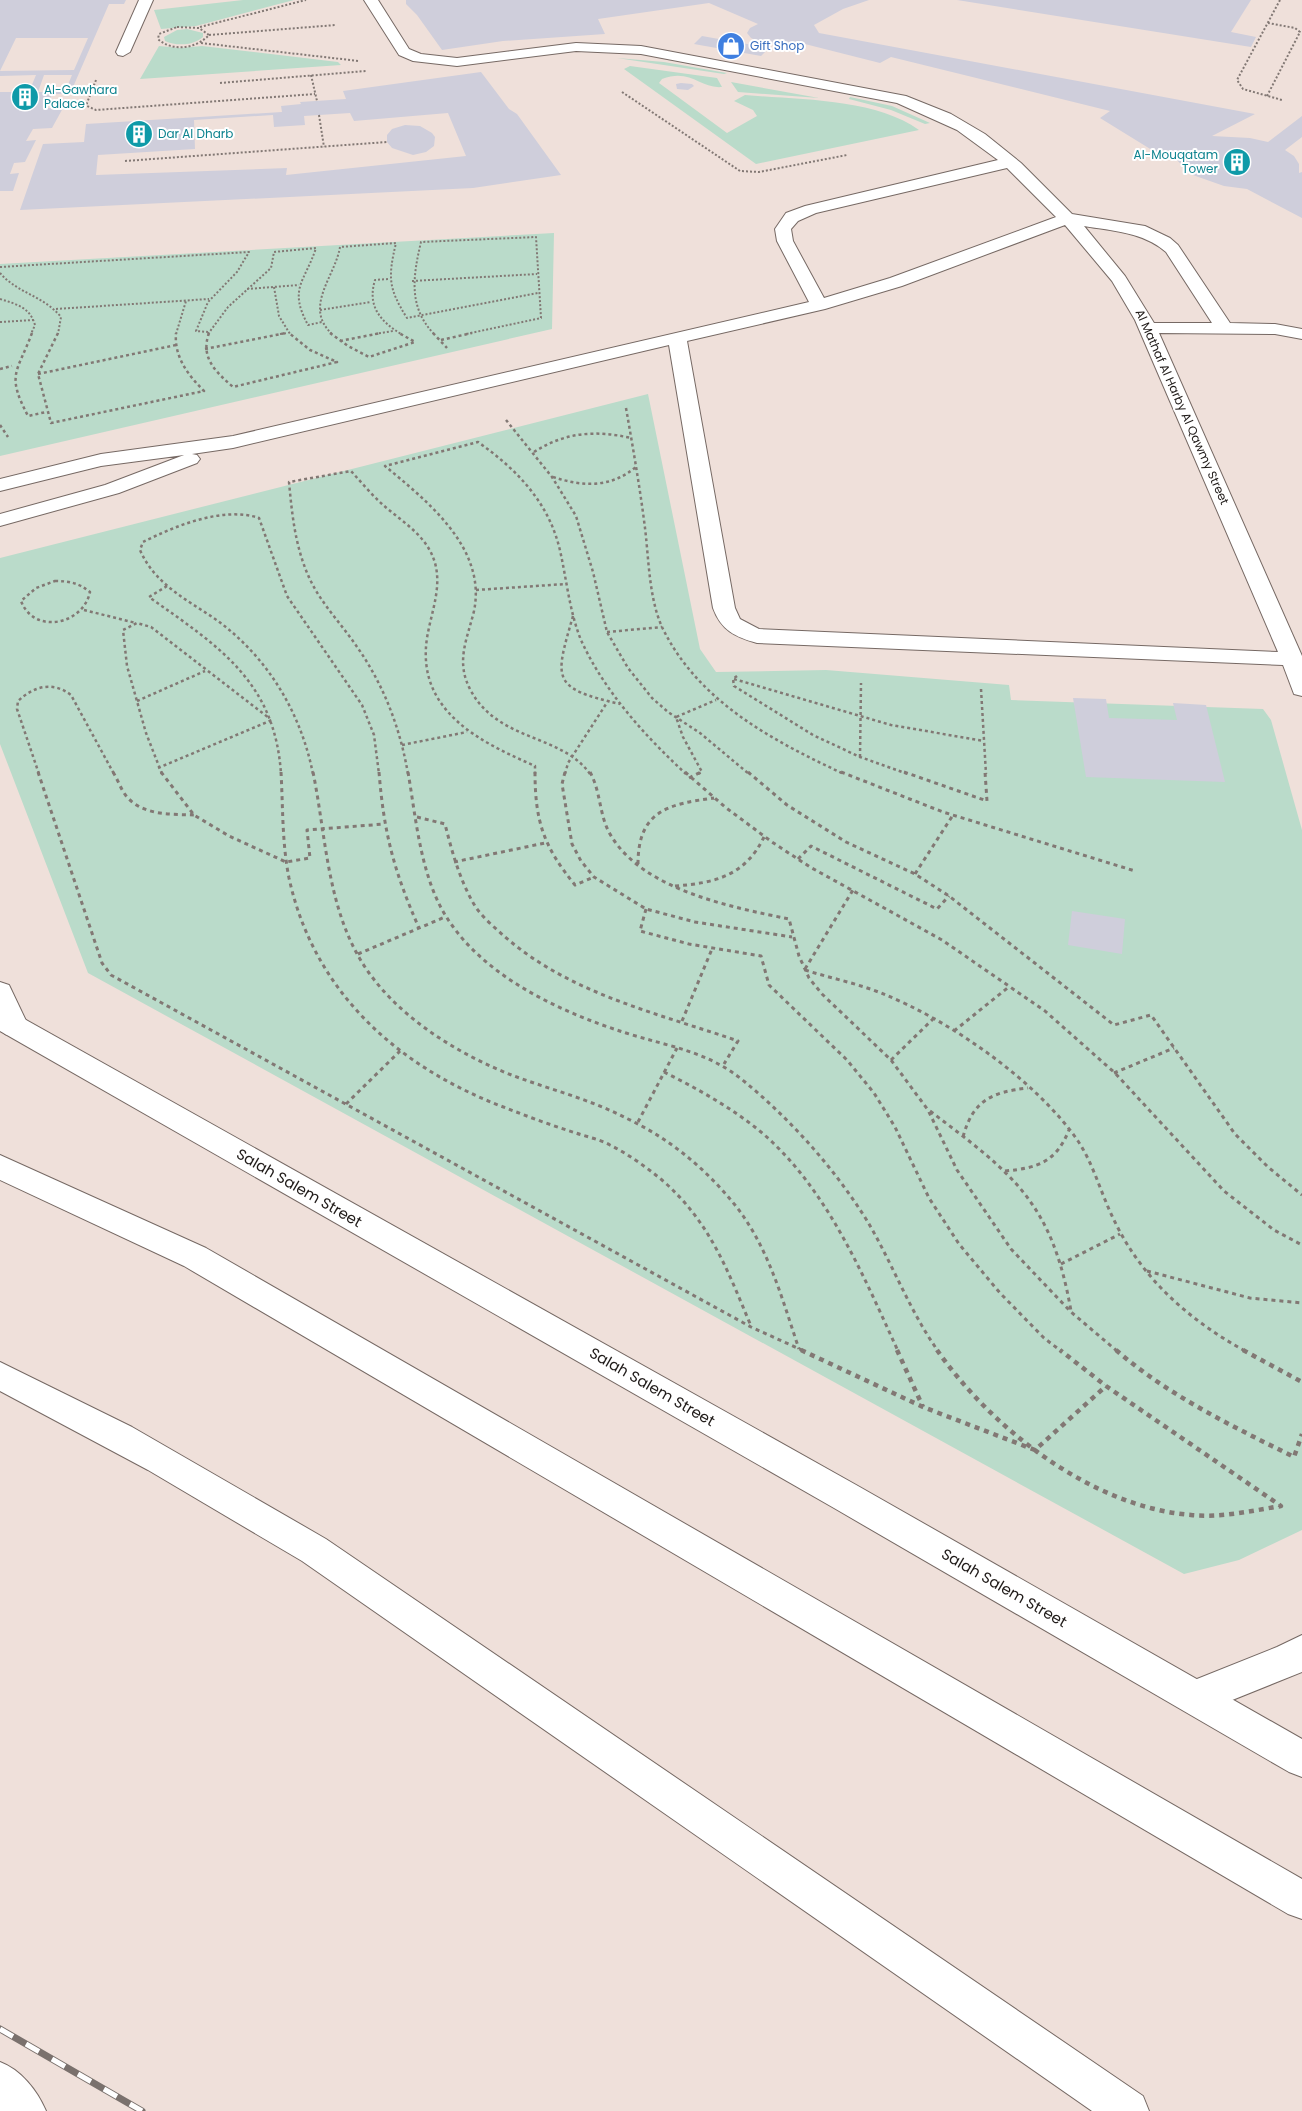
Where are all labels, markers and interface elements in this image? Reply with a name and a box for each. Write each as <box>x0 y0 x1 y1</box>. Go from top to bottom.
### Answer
shop icon: Gift Shop <box>716 31 746 61</box>
place label: Gift Shop <box>750 37 804 54</box>
place label: Al-Gawhara Palace <box>44 81 117 112</box>
building icon: Al-Gawhara Palace <box>10 82 40 112</box>
building icon: Dar Al Dharb <box>124 119 154 149</box>
place label: Dar Al Dharb <box>158 125 233 142</box>
place label: Al-Mouqatam Tower <box>1134 146 1219 177</box>
building icon: Al-Mouqatam Tower <box>1222 147 1252 177</box>
street label: Al Mathaf Al Harby Al Qawmy Street <box>1132 306 1233 507</box>
street label: Salah Salem Street <box>233 1143 366 1232</box>
street label: Salah Salem Street <box>586 1342 719 1431</box>
street label: Salah Salem Street <box>938 1543 1071 1632</box>

